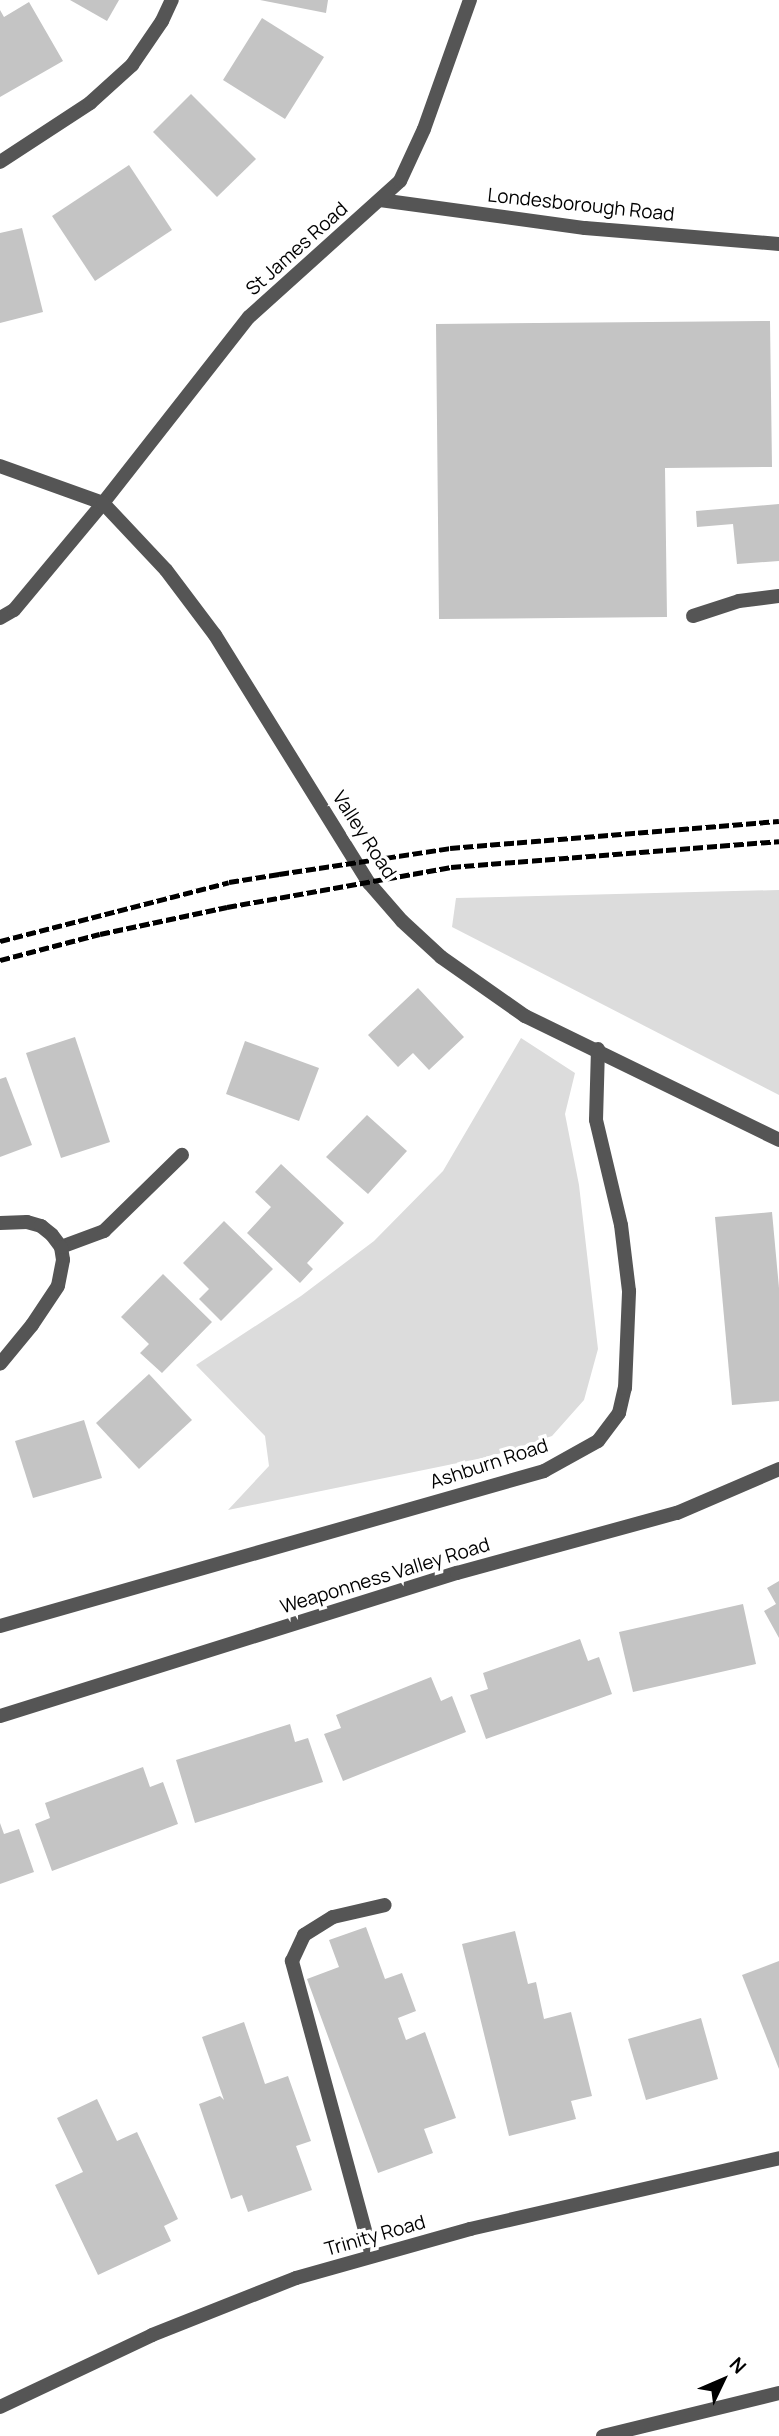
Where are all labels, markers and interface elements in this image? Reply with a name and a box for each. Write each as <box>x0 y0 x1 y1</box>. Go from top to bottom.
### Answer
street label: Londesborough Road <box>487 184 675 226</box>
street label: St James Road <box>242 198 352 300</box>
street label: Valley Road <box>327 787 401 883</box>
street label: Ashburn Road <box>427 1434 551 1494</box>
street label: Weaponness Valley Road <box>278 1533 492 1619</box>
street label: Trinity Road <box>322 2211 428 2261</box>
north arrow <box>688 2345 758 2415</box>
text: N <box>724 2351 752 2379</box>

